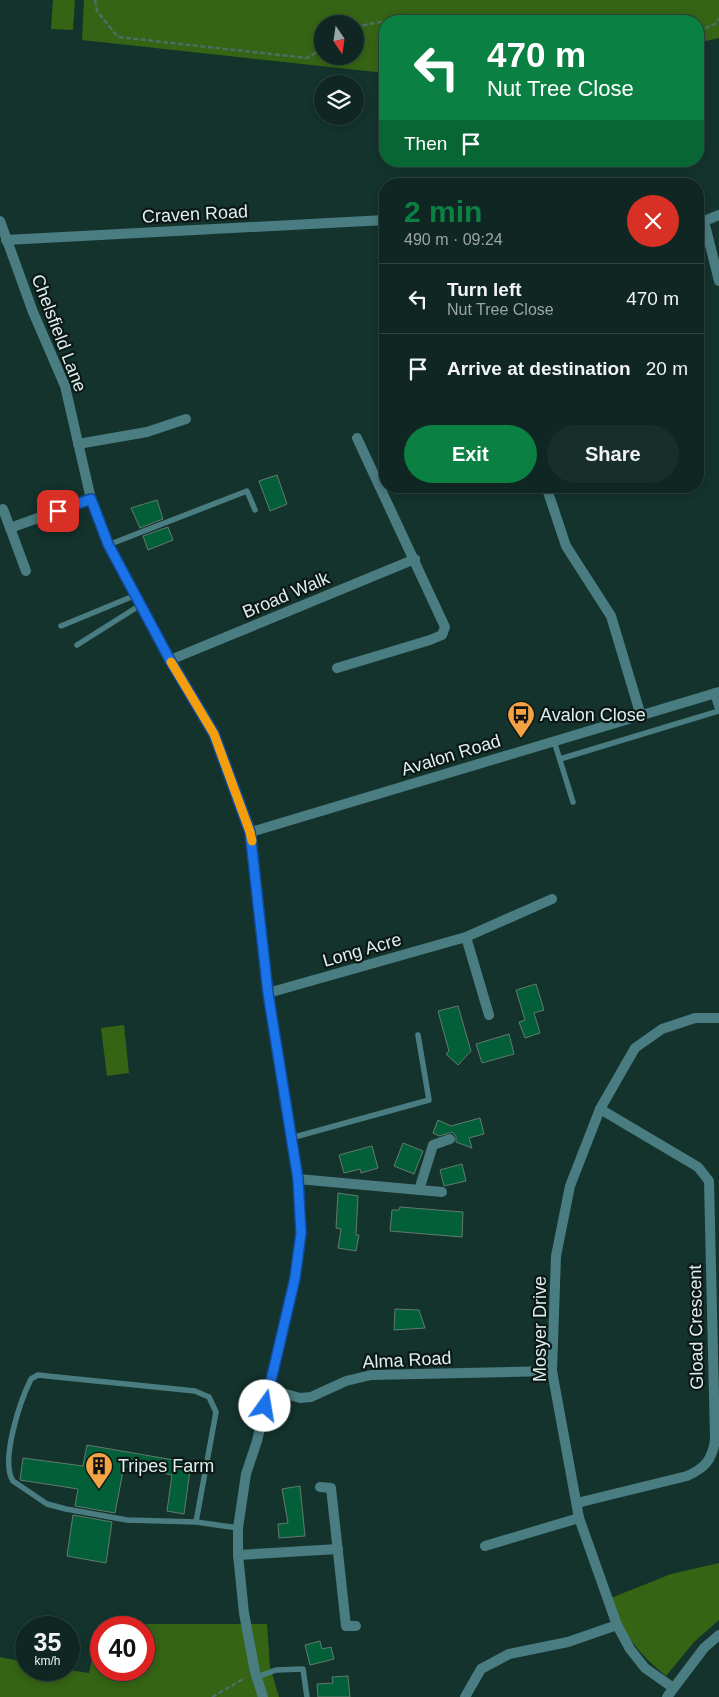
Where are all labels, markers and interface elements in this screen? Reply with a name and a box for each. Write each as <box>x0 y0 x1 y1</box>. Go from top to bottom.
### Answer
north arrow <box>314 15 364 65</box>
map controls <box>314 15 364 125</box>
icon: left <box>404 35 469 100</box>
text: 470 m <box>487 35 586 74</box>
button: layers <box>314 75 364 125</box>
text: Nut Tree Close <box>487 76 634 101</box>
icon: arrive <box>457 130 485 158</box>
text: Then <box>404 133 447 154</box>
text: 2 min <box>404 195 482 228</box>
button: close <box>627 195 679 247</box>
street label: Craven Road <box>142 201 248 227</box>
text: 490 m · 09:24 <box>404 231 503 248</box>
street label: Chelsfield Lane <box>27 271 91 395</box>
text: Turn left <box>447 279 522 300</box>
icon: left <box>404 285 432 313</box>
text: 470 m <box>626 288 679 309</box>
text: Nut Tree Close <box>447 301 554 318</box>
icon: arrive <box>404 355 432 383</box>
text: Arrive at destination <box>447 358 631 379</box>
text: 20 m <box>646 358 688 379</box>
button: Exit <box>404 425 537 483</box>
button: Share <box>547 425 679 483</box>
pin <box>37 490 79 532</box>
icon: arrive <box>44 497 72 525</box>
street label: Broad Walk <box>240 567 333 622</box>
bus stop icon: Avalon Close <box>506 700 536 739</box>
place label: Avalon Close <box>540 705 646 725</box>
street label: Avalon Road <box>399 730 503 780</box>
street label: Long Acre <box>320 929 404 971</box>
street label: Gload Crescent <box>685 1264 707 1390</box>
street label: Mosyer Drive <box>530 1276 550 1382</box>
street label: Alma Road <box>362 1348 452 1372</box>
position arrow <box>238 1379 290 1431</box>
building icon: Tripes Farm <box>84 1451 114 1490</box>
place label: Tripes Farm <box>118 1456 214 1476</box>
speed limit sign: 40 <box>90 1616 155 1681</box>
text: 35 <box>34 1628 61 1656</box>
text: km/h <box>34 1654 61 1668</box>

